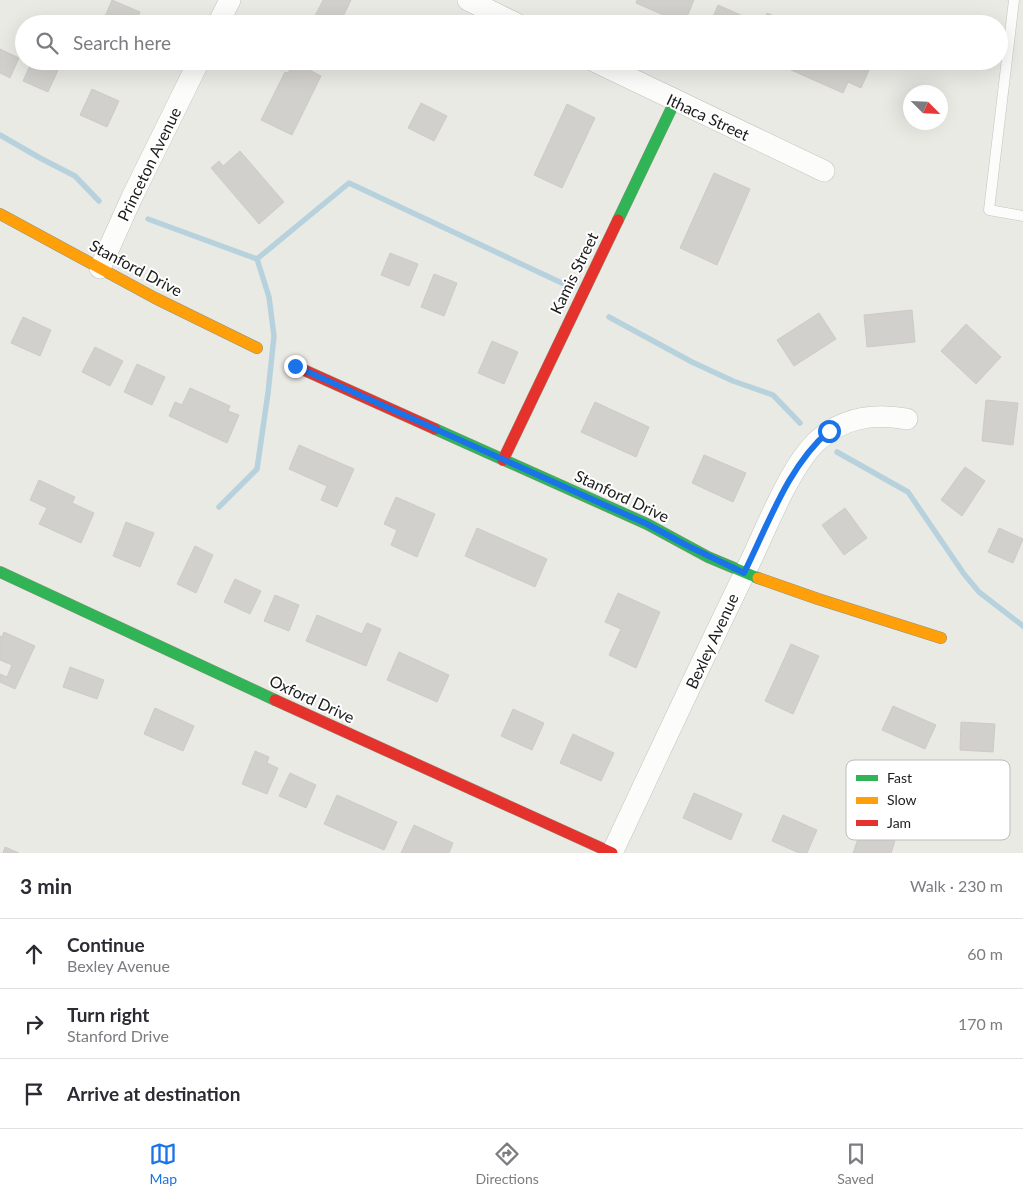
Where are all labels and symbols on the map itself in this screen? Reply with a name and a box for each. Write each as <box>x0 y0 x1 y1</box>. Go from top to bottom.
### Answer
north arrow <box>903 85 948 130</box>
street label: Ithaca Street <box>664 89 753 144</box>
street label: Princeton Avenue <box>113 104 184 224</box>
street label: Kamis Street <box>546 229 602 317</box>
street label: Stanford Drive <box>87 235 186 300</box>
route end <box>284 355 307 378</box>
route start <box>818 420 841 443</box>
street label: Stanford Drive <box>572 465 672 526</box>
street label: Bexley Avenue <box>681 590 742 691</box>
street label: Oxford Drive <box>267 671 358 727</box>
legend <box>846 760 1010 840</box>
text: Fast <box>887 769 912 786</box>
text: Slow <box>887 791 917 808</box>
text: Jam <box>887 814 911 831</box>

